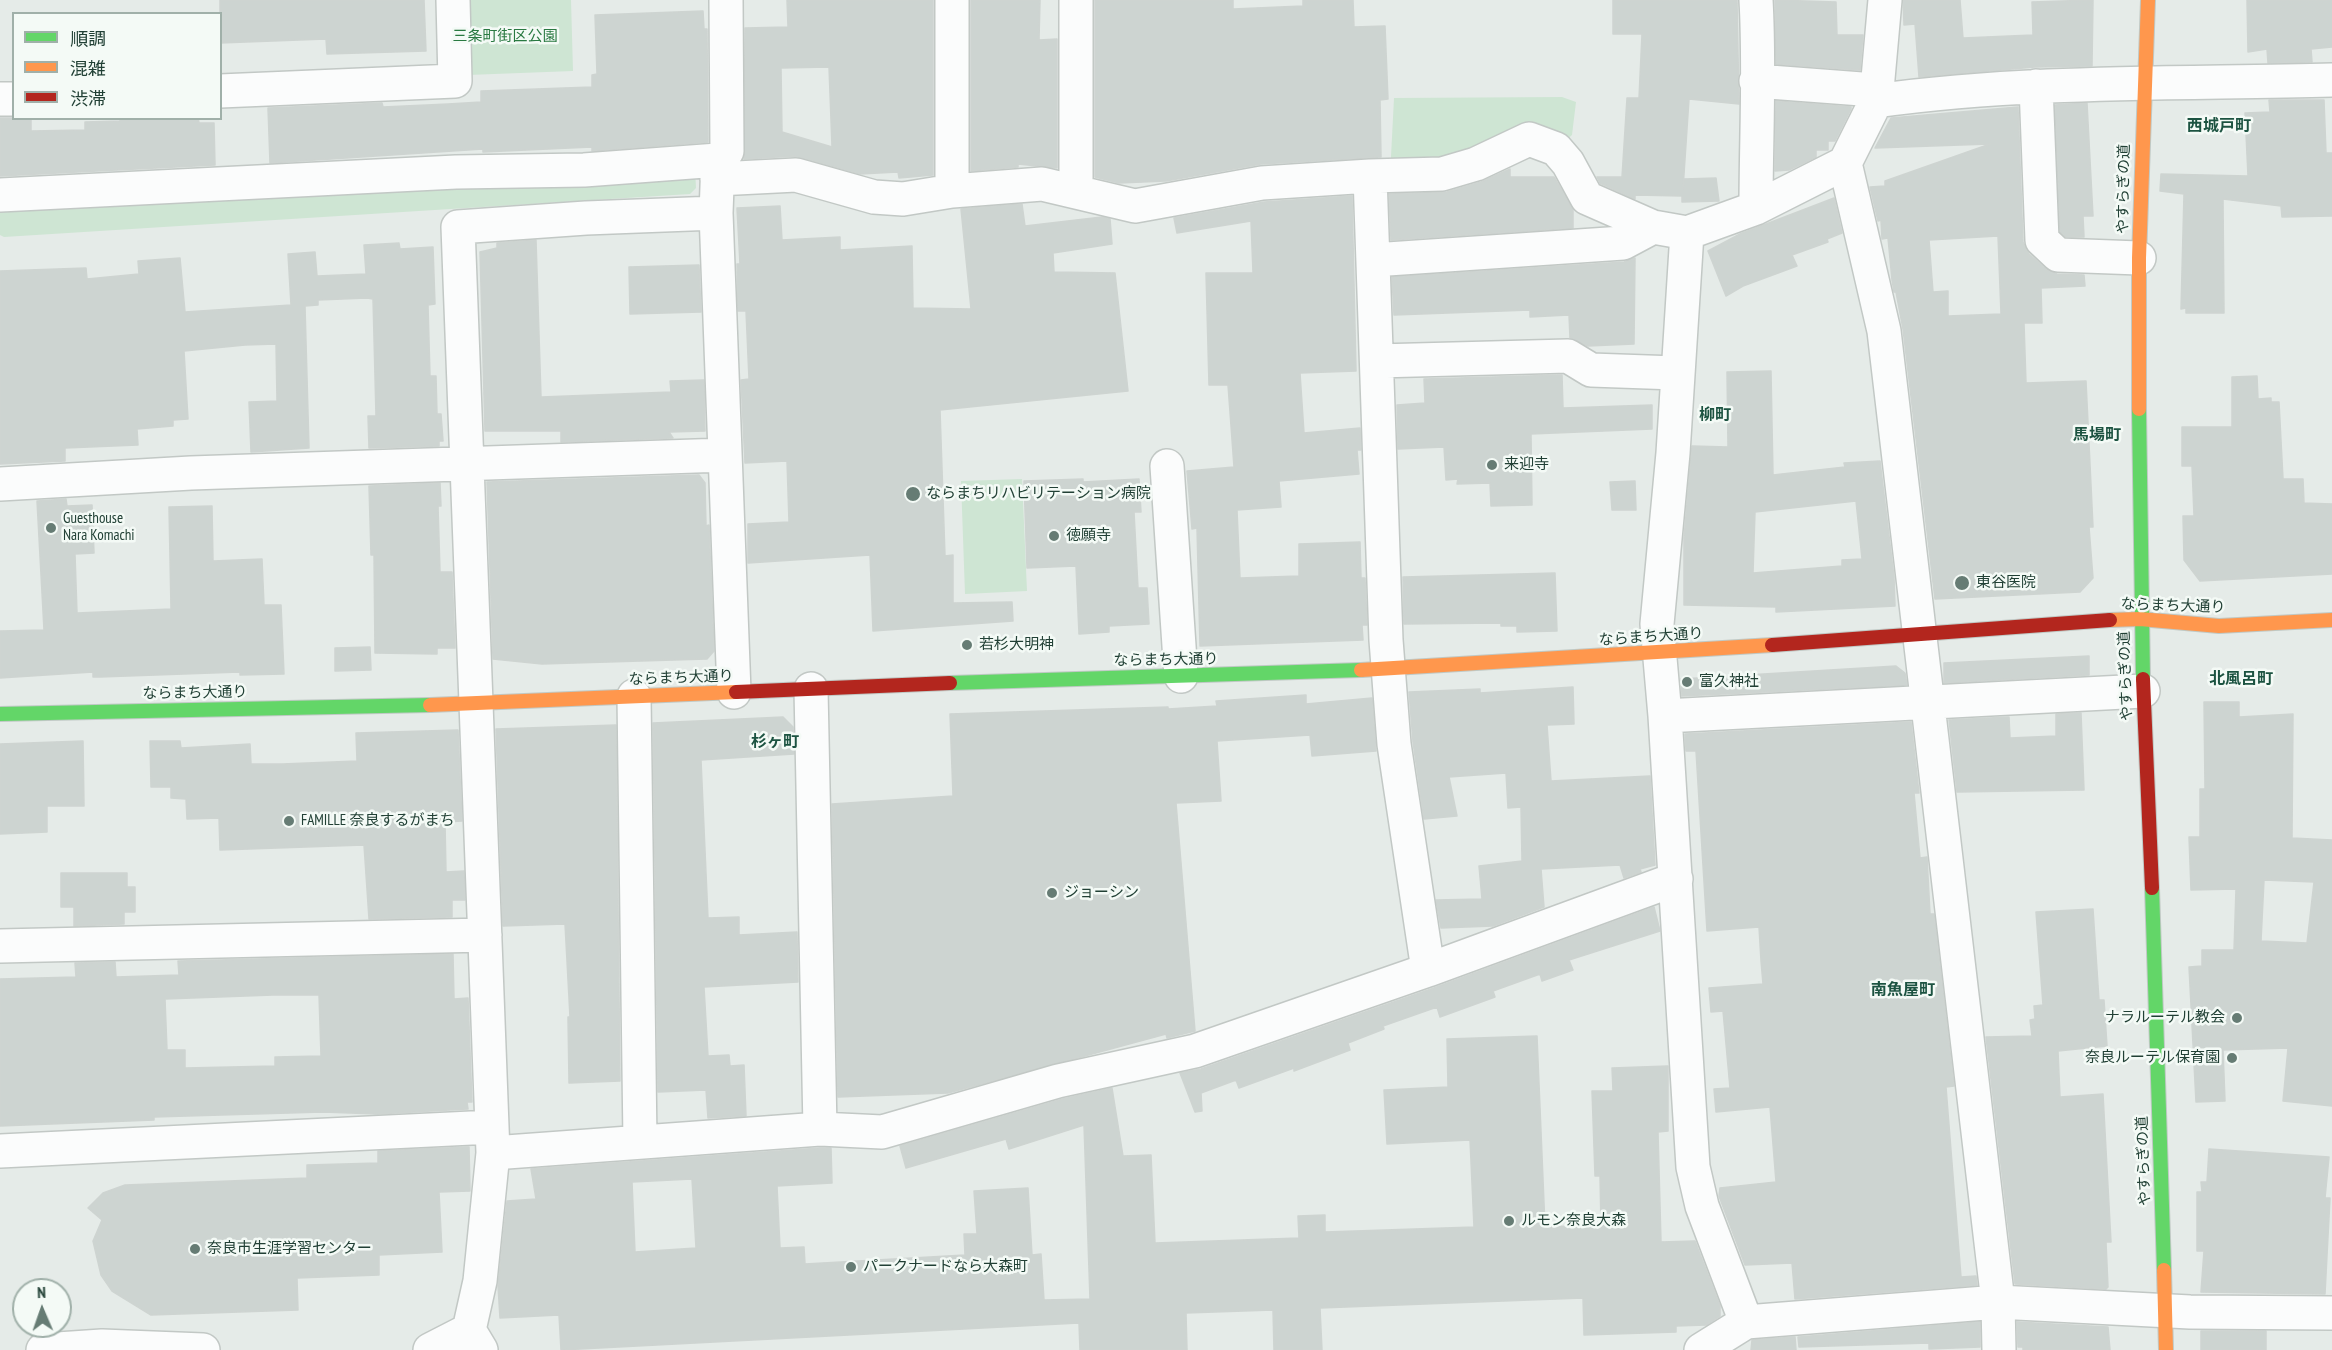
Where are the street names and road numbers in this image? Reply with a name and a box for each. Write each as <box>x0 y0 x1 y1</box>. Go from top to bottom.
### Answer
street label: やすらぎの道 <box>2114 144 2134 234</box>
street label: ならまち大通り <box>2120 595 2226 617</box>
street label: ならまち大通り <box>1598 624 1704 650</box>
street label: やすらぎの道 <box>2115 631 2137 721</box>
street label: ならまち大通り <box>1113 650 1219 670</box>
street label: ならまち大通り <box>628 667 734 689</box>
street label: ならまち大通り <box>142 683 248 703</box>
street label: やすらぎの道 <box>2133 1116 2155 1206</box>

